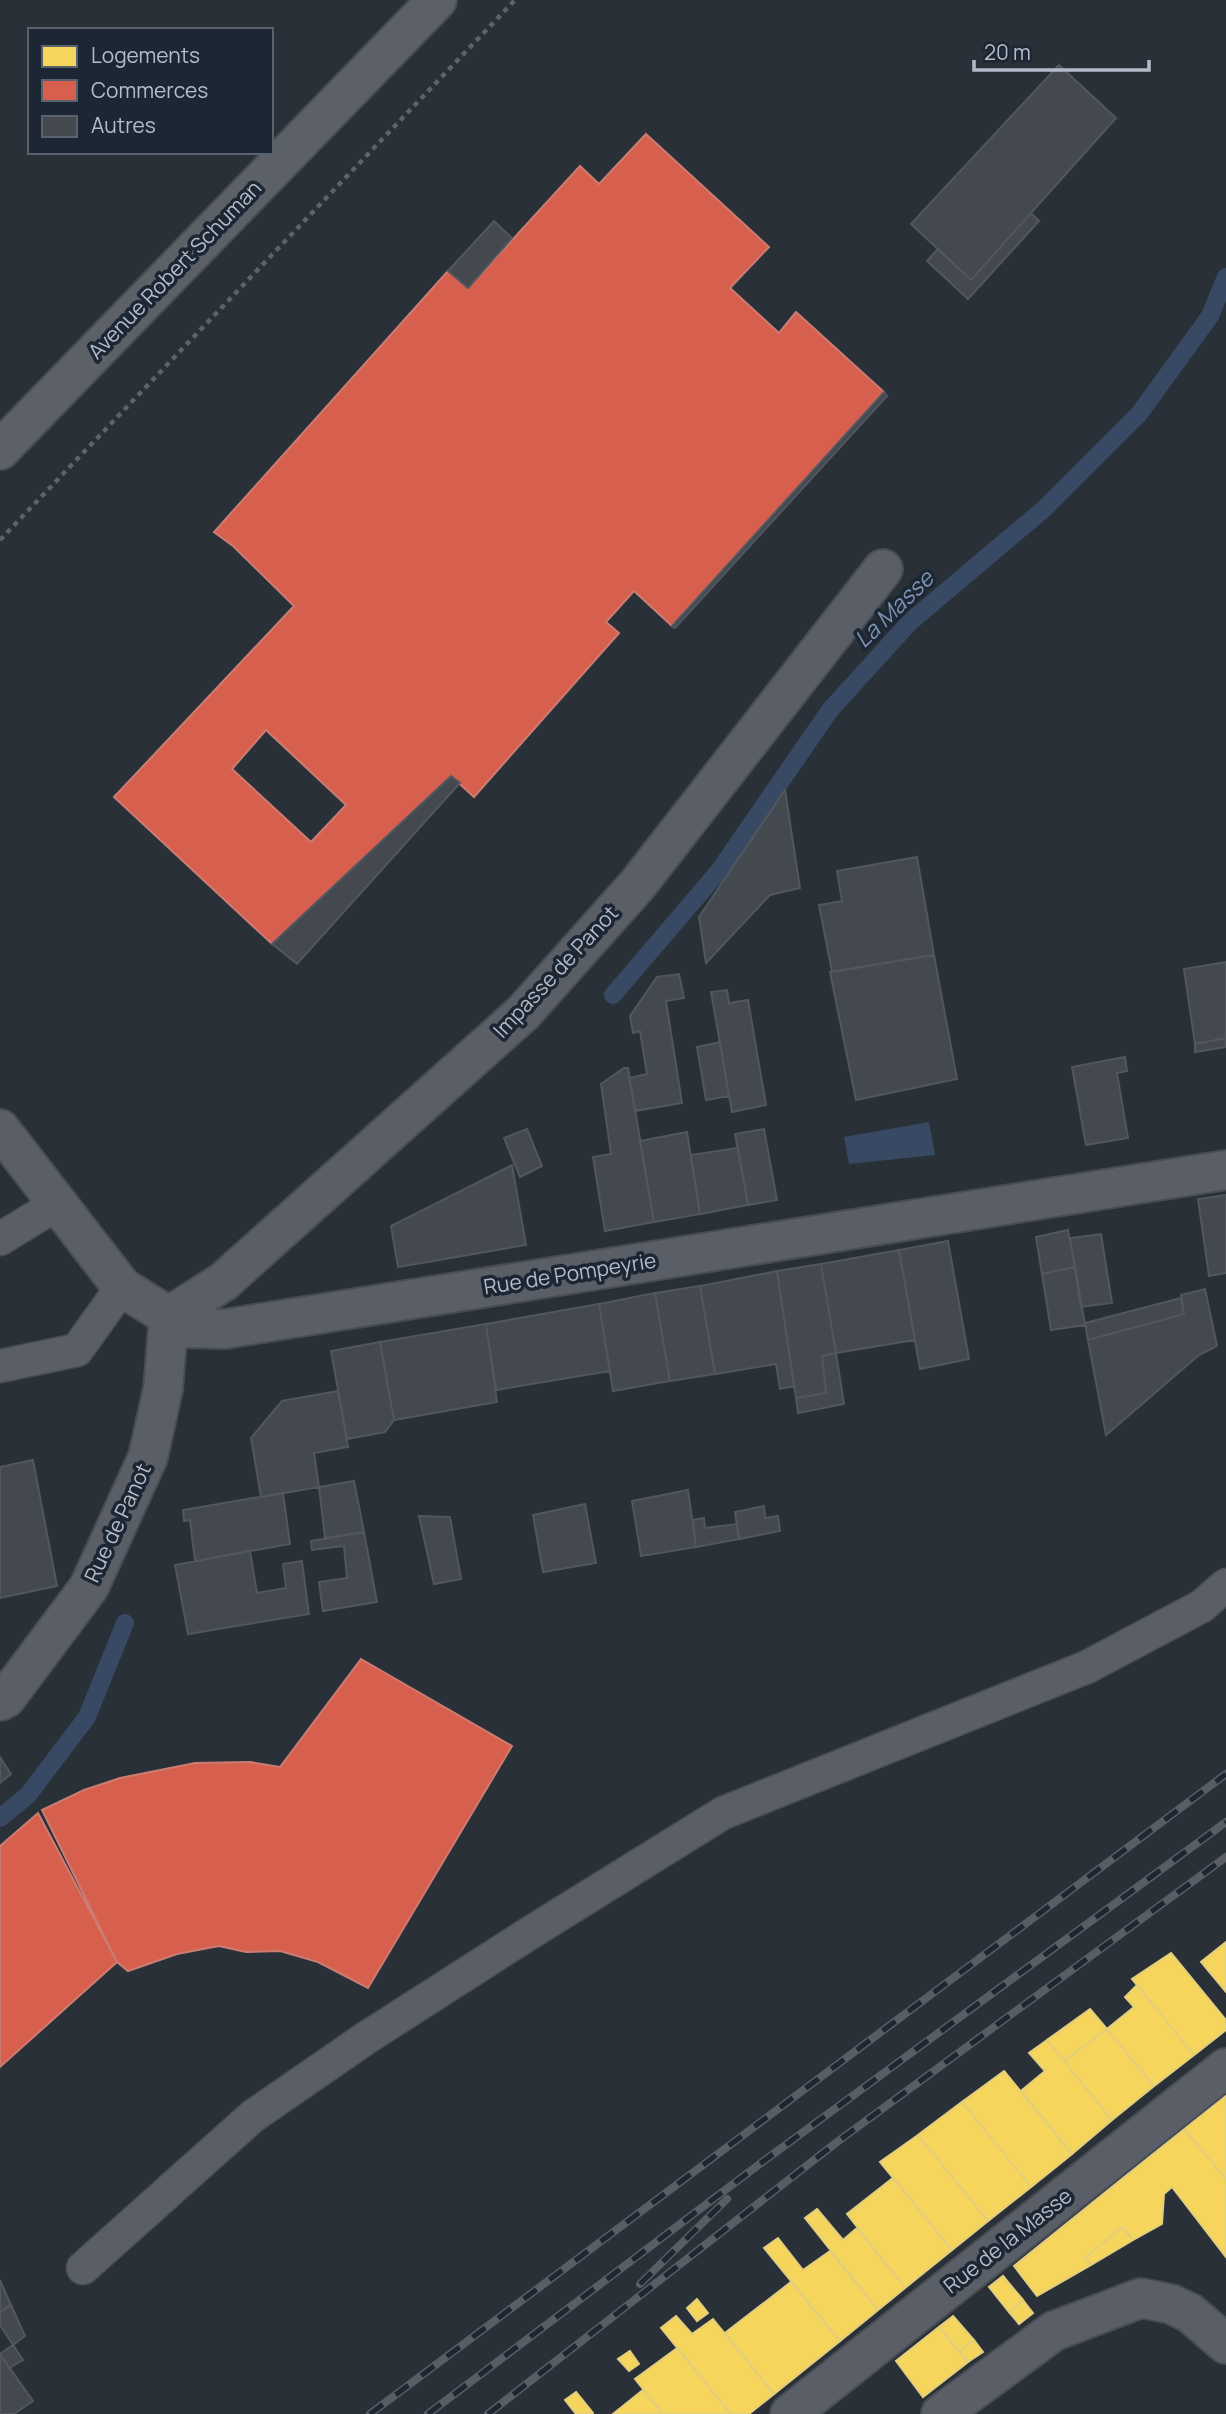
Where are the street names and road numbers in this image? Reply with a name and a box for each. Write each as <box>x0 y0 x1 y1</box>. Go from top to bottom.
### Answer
street label: Avenue Robert Schuman <box>82 174 267 365</box>
street label: Impasse de Panot <box>487 899 624 1044</box>
street label: Rue de Pompeyrie <box>482 1246 658 1300</box>
street label: Rue de Panot <box>77 1459 157 1587</box>
street label: Rue de la Masse <box>937 2181 1077 2299</box>

